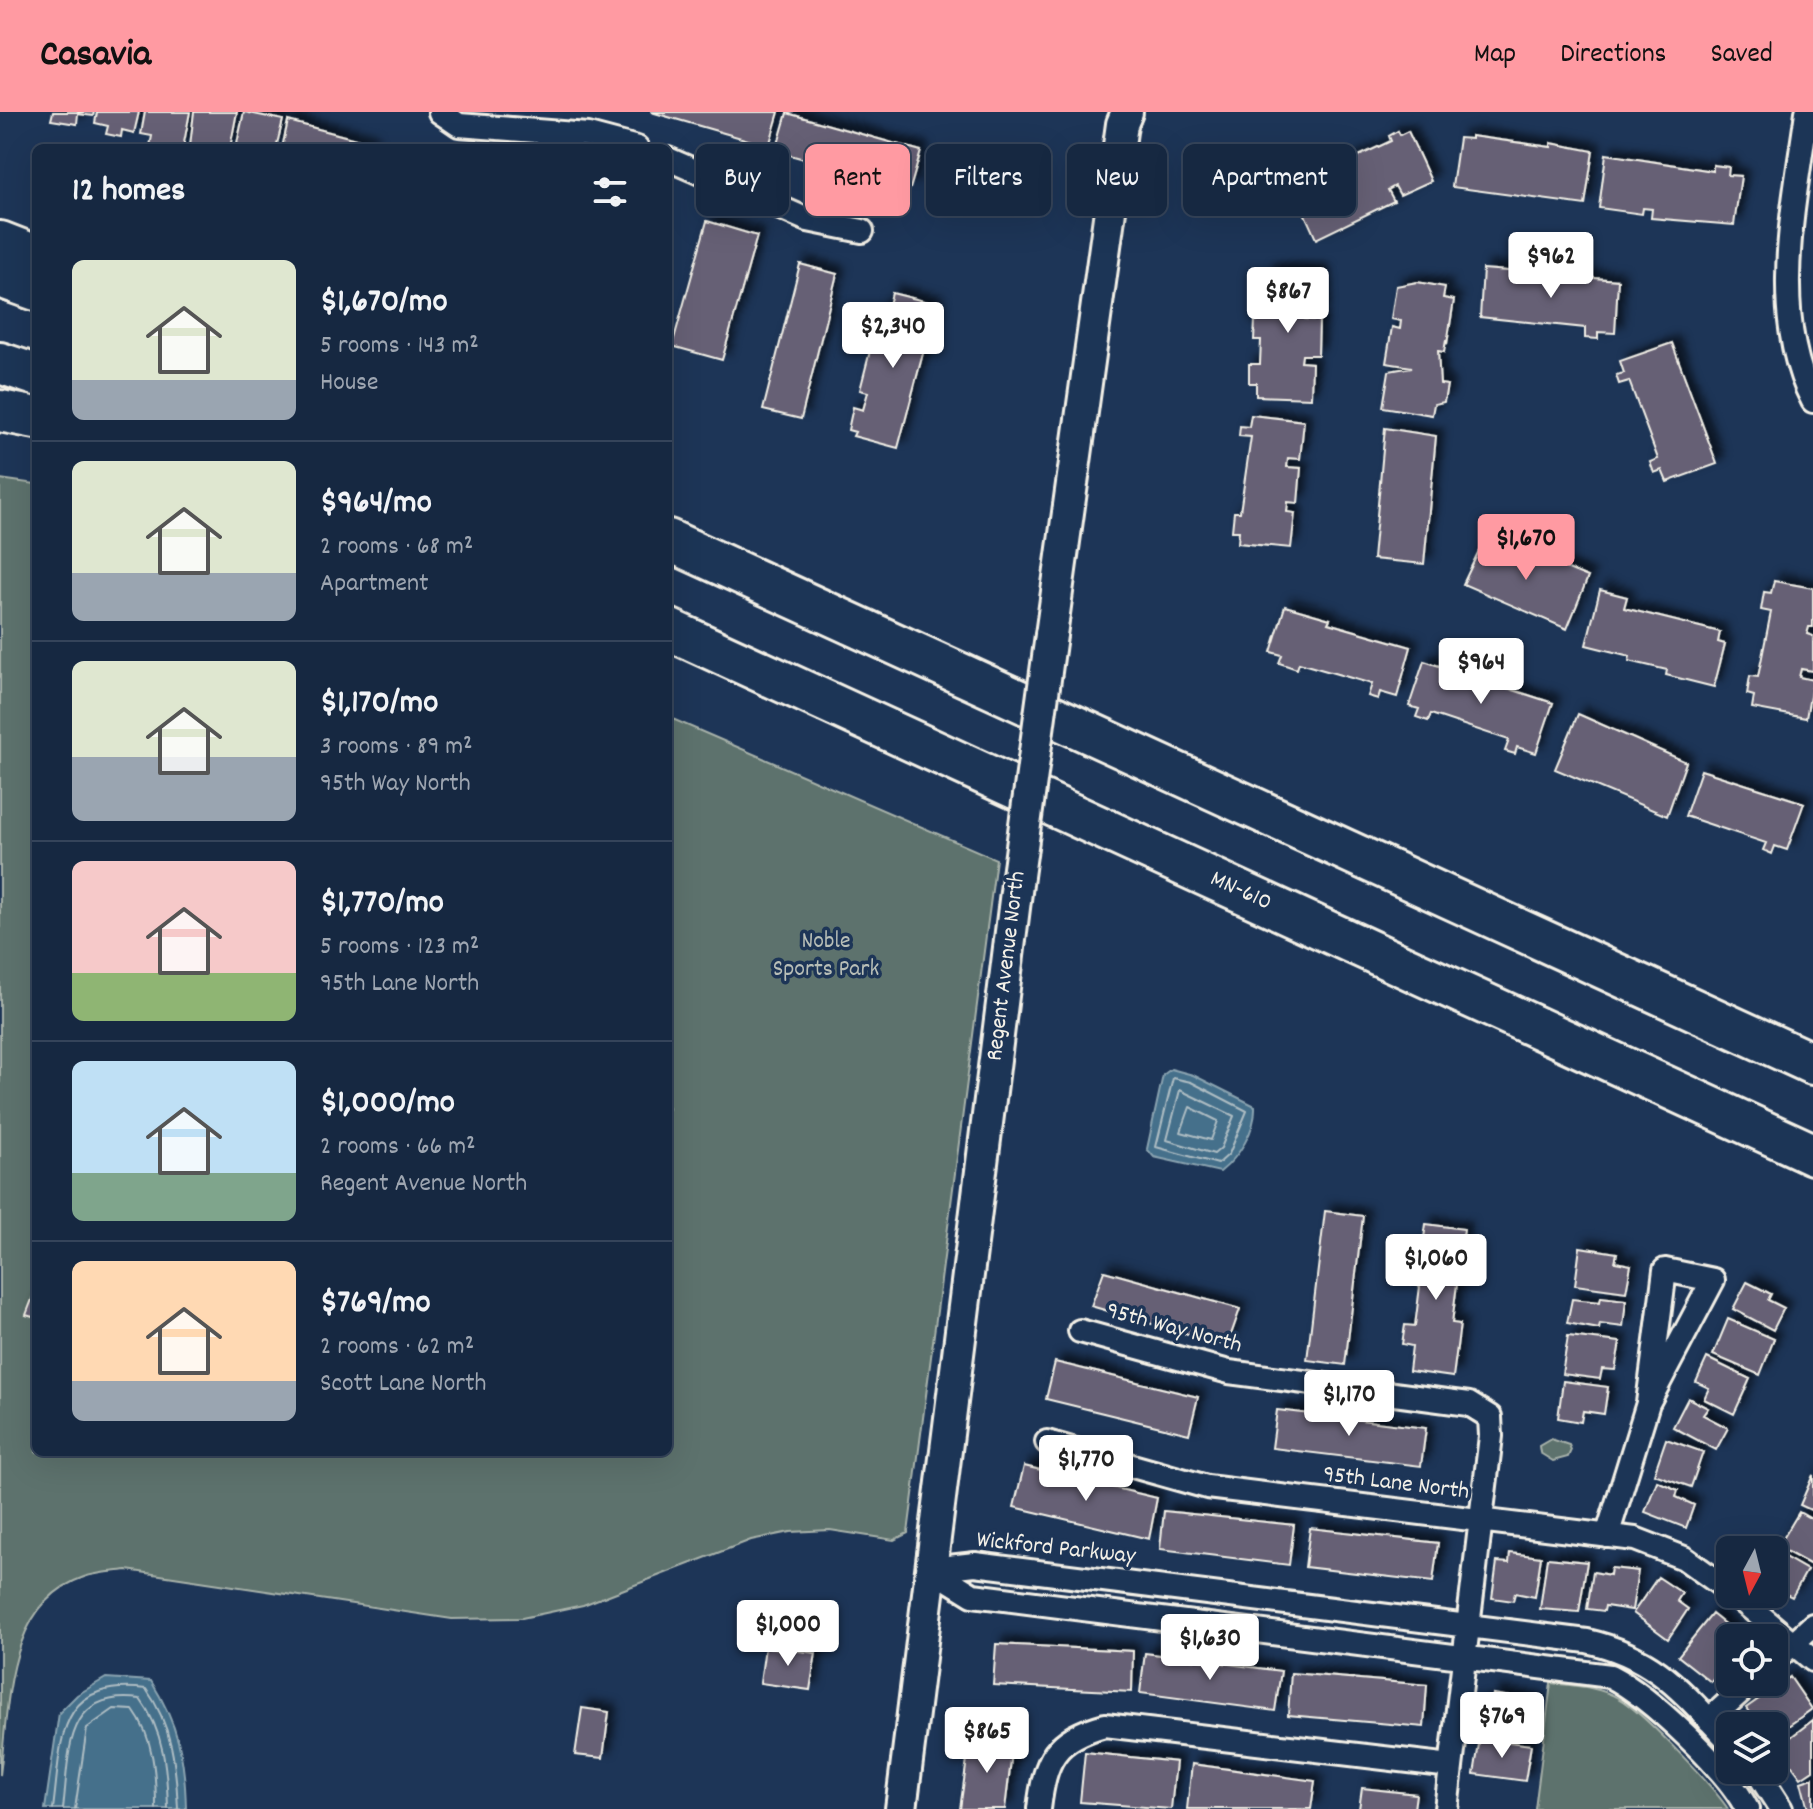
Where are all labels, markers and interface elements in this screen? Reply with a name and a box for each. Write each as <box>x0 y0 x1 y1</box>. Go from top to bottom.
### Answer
text: Casavia <box>40 29 151 84</box>
text: Map <box>1474 36 1516 76</box>
text: Directions <box>1560 36 1666 76</box>
text: Saved <box>1710 36 1773 76</box>
chip: Buy <box>696 144 789 216</box>
chip: Rent <box>805 144 910 216</box>
chip: Filters <box>926 144 1051 216</box>
chip: New <box>1067 144 1167 216</box>
chip: Apartment <box>1183 144 1356 216</box>
text: 12 homes <box>72 168 185 217</box>
icon: filters <box>588 170 632 214</box>
pin: $962 <box>1504 232 1598 300</box>
text: $962 <box>1526 239 1576 276</box>
pin: $867 <box>1241 267 1335 335</box>
text: $867 <box>1265 274 1311 311</box>
text: $1,670/mo <box>320 279 448 328</box>
icon: home <box>136 292 232 388</box>
pin: $2,340 <box>828 302 958 370</box>
text: $2,340 <box>860 309 926 346</box>
text: 5 rooms · 143 m² <box>320 328 479 365</box>
text: House <box>320 365 378 402</box>
text: $964/mo <box>320 480 432 529</box>
icon: home <box>136 493 232 589</box>
pin: $1,670 <box>1461 514 1591 582</box>
text: $1,670 <box>1496 521 1556 558</box>
text: 2 rooms · 68 m² <box>320 529 473 566</box>
text: Apartment <box>320 566 429 603</box>
pin: $964 <box>1434 638 1528 706</box>
text: $964 <box>1457 645 1505 682</box>
text: $1,170/mo <box>320 680 438 729</box>
icon: home <box>136 693 232 789</box>
text: 3 rooms · 89 m² <box>320 729 473 766</box>
text: 95th Way North <box>320 766 471 803</box>
street label: MN-610 <box>1204 863 1277 920</box>
street label: Regent Avenue North <box>978 869 1036 1063</box>
text: $1,770/mo <box>320 880 444 929</box>
icon: home <box>136 893 232 989</box>
park label: Noble Sports Park <box>773 925 879 987</box>
text: 5 rooms · 123 m² <box>320 929 479 966</box>
text: 95th Lane North <box>320 966 479 1003</box>
text: $1,000/mo <box>320 1080 455 1129</box>
icon: home <box>136 1093 232 1189</box>
text: 2 rooms · 66 m² <box>320 1129 476 1166</box>
text: Regent Avenue North <box>320 1166 527 1203</box>
pin: $1,060 <box>1371 1234 1501 1302</box>
text: $1,060 <box>1404 1241 1468 1278</box>
text: $769/mo <box>320 1280 431 1329</box>
icon: home <box>136 1293 232 1389</box>
street label: 95th Way North <box>1102 1295 1246 1363</box>
text: 2 rooms · 62 m² <box>320 1329 474 1366</box>
text: Scott Lane North <box>320 1366 486 1403</box>
pin: $1,170 <box>1284 1370 1414 1438</box>
text: $1,170 <box>1322 1377 1376 1414</box>
pin: $1,770 <box>1021 1435 1151 1503</box>
text: $1,770 <box>1057 1442 1115 1479</box>
street label: 95th Lane North <box>1321 1458 1471 1510</box>
street label: Wickford Parkway <box>975 1524 1138 1574</box>
north arrow <box>1716 1536 1788 1608</box>
map controls <box>1716 1536 1788 1784</box>
pin: $1,000 <box>723 1600 853 1668</box>
text: $1,000 <box>755 1607 821 1644</box>
pin: $1,630 <box>1145 1614 1275 1682</box>
text: $1,630 <box>1179 1621 1241 1658</box>
button: locate <box>1716 1624 1788 1696</box>
pin: $769 <box>1455 1692 1549 1760</box>
text: $769 <box>1478 1699 1526 1736</box>
pin: $865 <box>940 1707 1034 1775</box>
button: layers <box>1716 1712 1788 1784</box>
text: $865 <box>963 1714 1011 1751</box>

